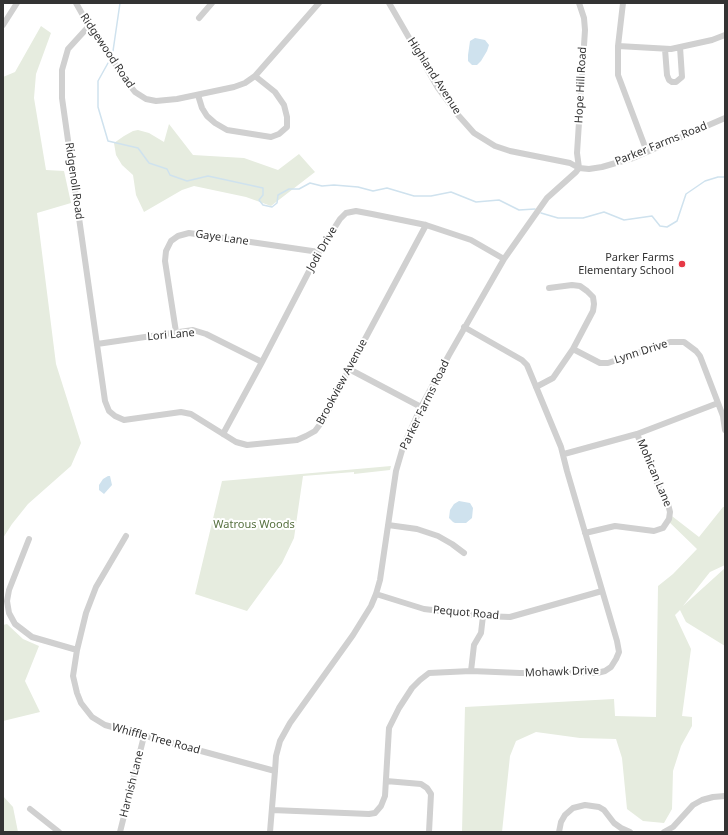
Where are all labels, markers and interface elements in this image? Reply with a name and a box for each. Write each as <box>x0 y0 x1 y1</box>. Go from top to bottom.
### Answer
street label: Ridgewood Road <box>77 11 137 91</box>
street label: Highland Avenue <box>404 35 464 117</box>
street label: Hope Hill Road <box>572 46 590 124</box>
street label: Parker Farms Road <box>613 120 709 168</box>
street label: Ridgenoll Road <box>62 142 86 220</box>
street label: Jodi Drive <box>304 224 340 274</box>
street label: Gaye Lane <box>194 228 250 248</box>
place label: Parker Farms Elementary School <box>578 251 674 277</box>
marker: Parker Farms Elementary School <box>677 259 687 269</box>
street label: Lori Lane <box>147 326 195 344</box>
street label: Brookview Avenue <box>314 337 370 427</box>
street label: Lynn Drive <box>613 337 669 367</box>
street label: Parker Farms Road <box>398 358 452 452</box>
street label: Mohican Lane <box>634 437 674 509</box>
park label: Watrous Woods <box>213 518 295 532</box>
street label: Pequot Road <box>432 604 500 622</box>
street label: Mohawk Drive <box>525 664 599 680</box>
street label: Whiffle Tree Road <box>110 721 202 757</box>
street label: Harnish Lane <box>117 749 147 819</box>

